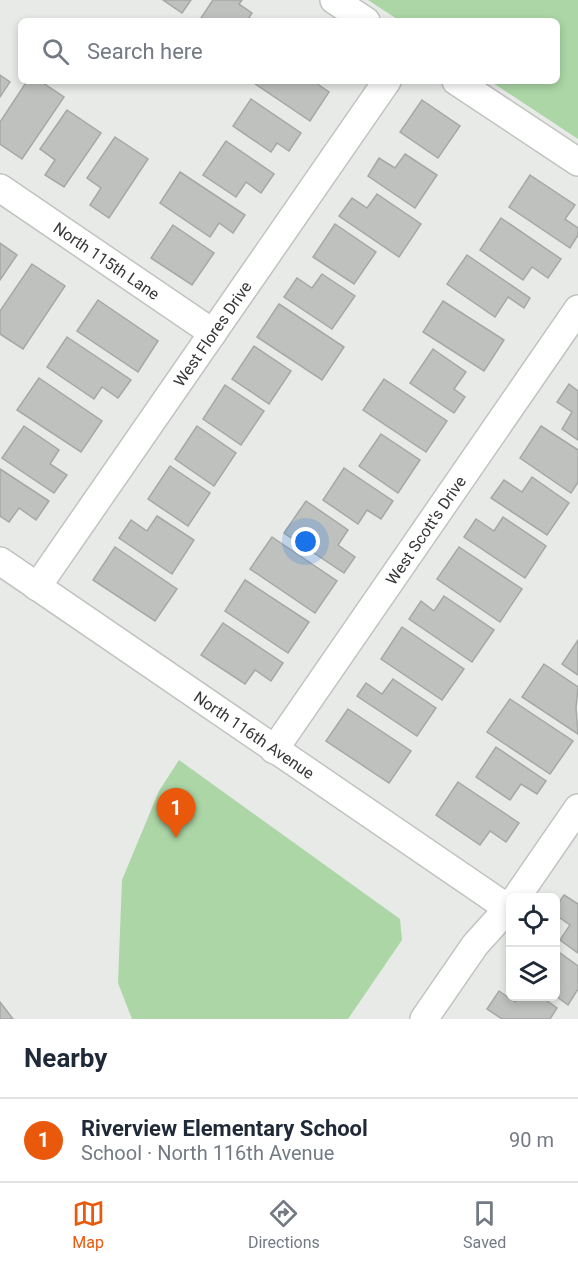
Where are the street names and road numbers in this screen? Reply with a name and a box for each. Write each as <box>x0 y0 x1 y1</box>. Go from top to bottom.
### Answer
street label: North 115th Lane <box>50 218 163 304</box>
street label: West Flores Drive <box>170 278 256 390</box>
street label: West Scott's Drive <box>382 472 470 588</box>
street label: North 116th Avenue <box>190 687 318 783</box>

